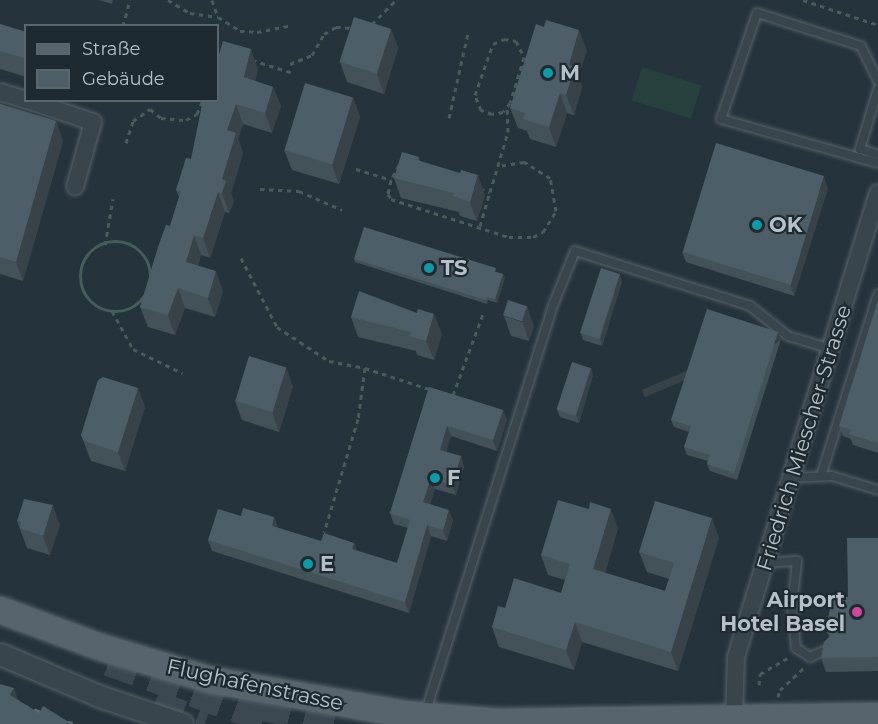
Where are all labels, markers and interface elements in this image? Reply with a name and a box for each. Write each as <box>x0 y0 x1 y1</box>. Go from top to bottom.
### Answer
legend <box>24 24 219 102</box>
text: Straße <box>82 38 140 60</box>
place label: M <box>560 60 580 86</box>
marker: M <box>541 66 555 80</box>
text: Gebäude <box>82 68 165 90</box>
place label: OK <box>769 212 802 238</box>
marker: OK <box>750 218 764 232</box>
place label: TS <box>441 255 467 281</box>
marker: TS <box>422 261 436 275</box>
street label: Friedrich Miescher-Strasse <box>751 302 857 574</box>
place label: F <box>447 465 460 491</box>
marker: F <box>428 471 442 485</box>
place label: E <box>320 551 334 577</box>
marker: E <box>301 557 315 571</box>
place label: Airport Hotel Basel <box>720 587 845 637</box>
marker: Airport Hotel Basel <box>850 605 864 619</box>
street label: Flughafenstrasse <box>164 654 346 716</box>

